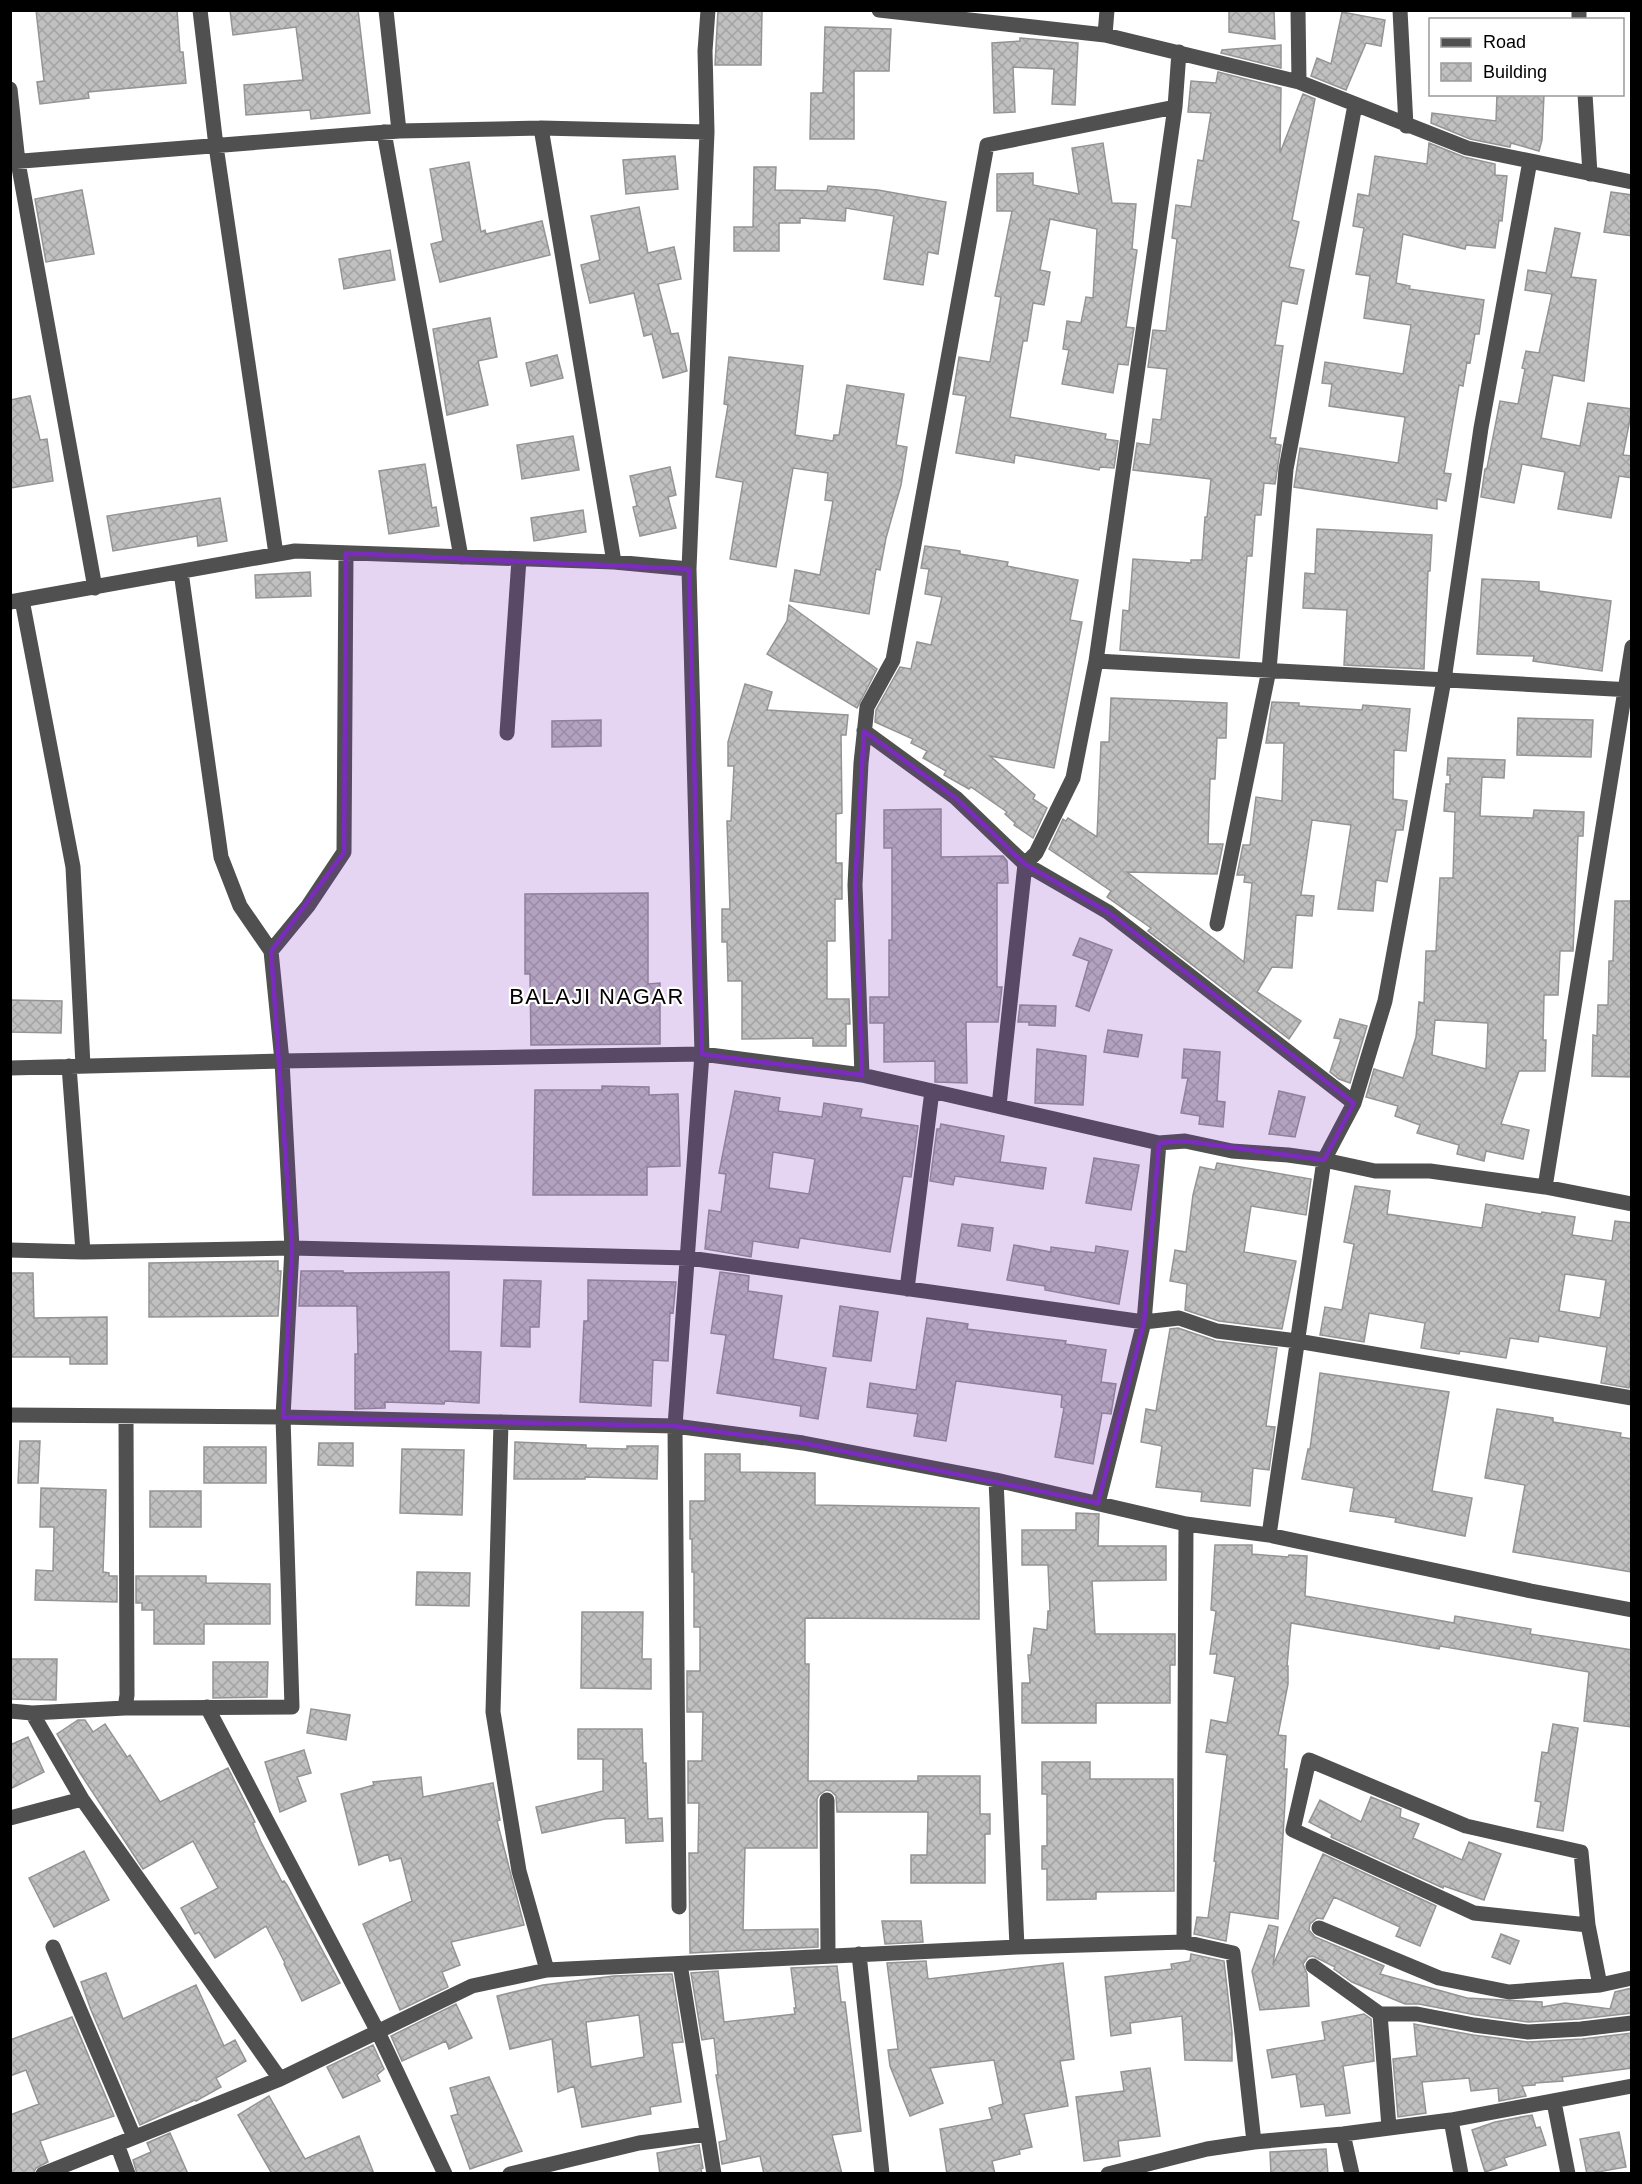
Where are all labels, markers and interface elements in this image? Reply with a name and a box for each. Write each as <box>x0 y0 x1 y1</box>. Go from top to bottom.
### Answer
legend <box>1429 18 1624 96</box>
text: Road <box>1483 32 1526 52</box>
text: Building <box>1483 62 1547 82</box>
district label: BALAJI NAGAR <box>509 984 685 1009</box>

